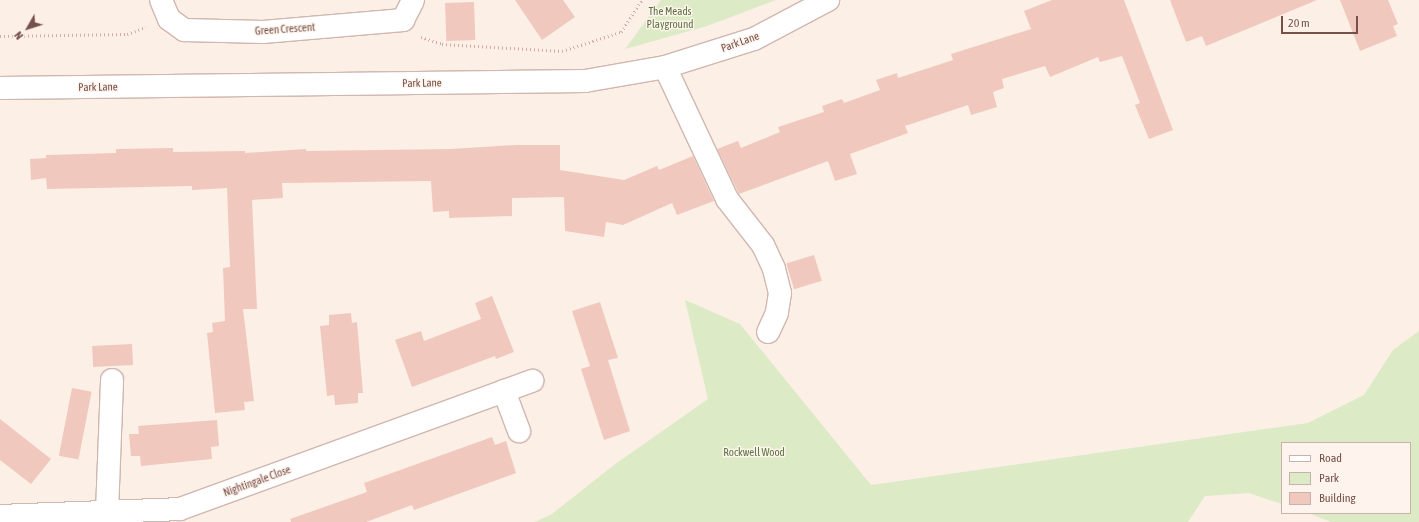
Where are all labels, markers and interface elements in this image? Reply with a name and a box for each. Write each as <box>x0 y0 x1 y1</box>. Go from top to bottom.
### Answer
park label: The Meads Playground <box>647 5 693 31</box>
north arrow <box>8 8 48 48</box>
scale bar <box>1283 8 1360 34</box>
text: 20 m <box>1288 16 1310 30</box>
street label: Green Crescent <box>254 20 316 38</box>
text: N <box>12 29 25 42</box>
street label: Park Lane <box>719 29 761 55</box>
street label: Park Lane <box>402 76 442 90</box>
street label: Park Lane <box>78 80 118 94</box>
legend <box>1281 442 1411 514</box>
park label: Rockwell Wood <box>723 445 785 459</box>
text: Road <box>1319 451 1342 465</box>
street label: Nightingale Close <box>221 463 293 499</box>
text: Park <box>1319 471 1339 485</box>
text: Building <box>1319 491 1356 505</box>

